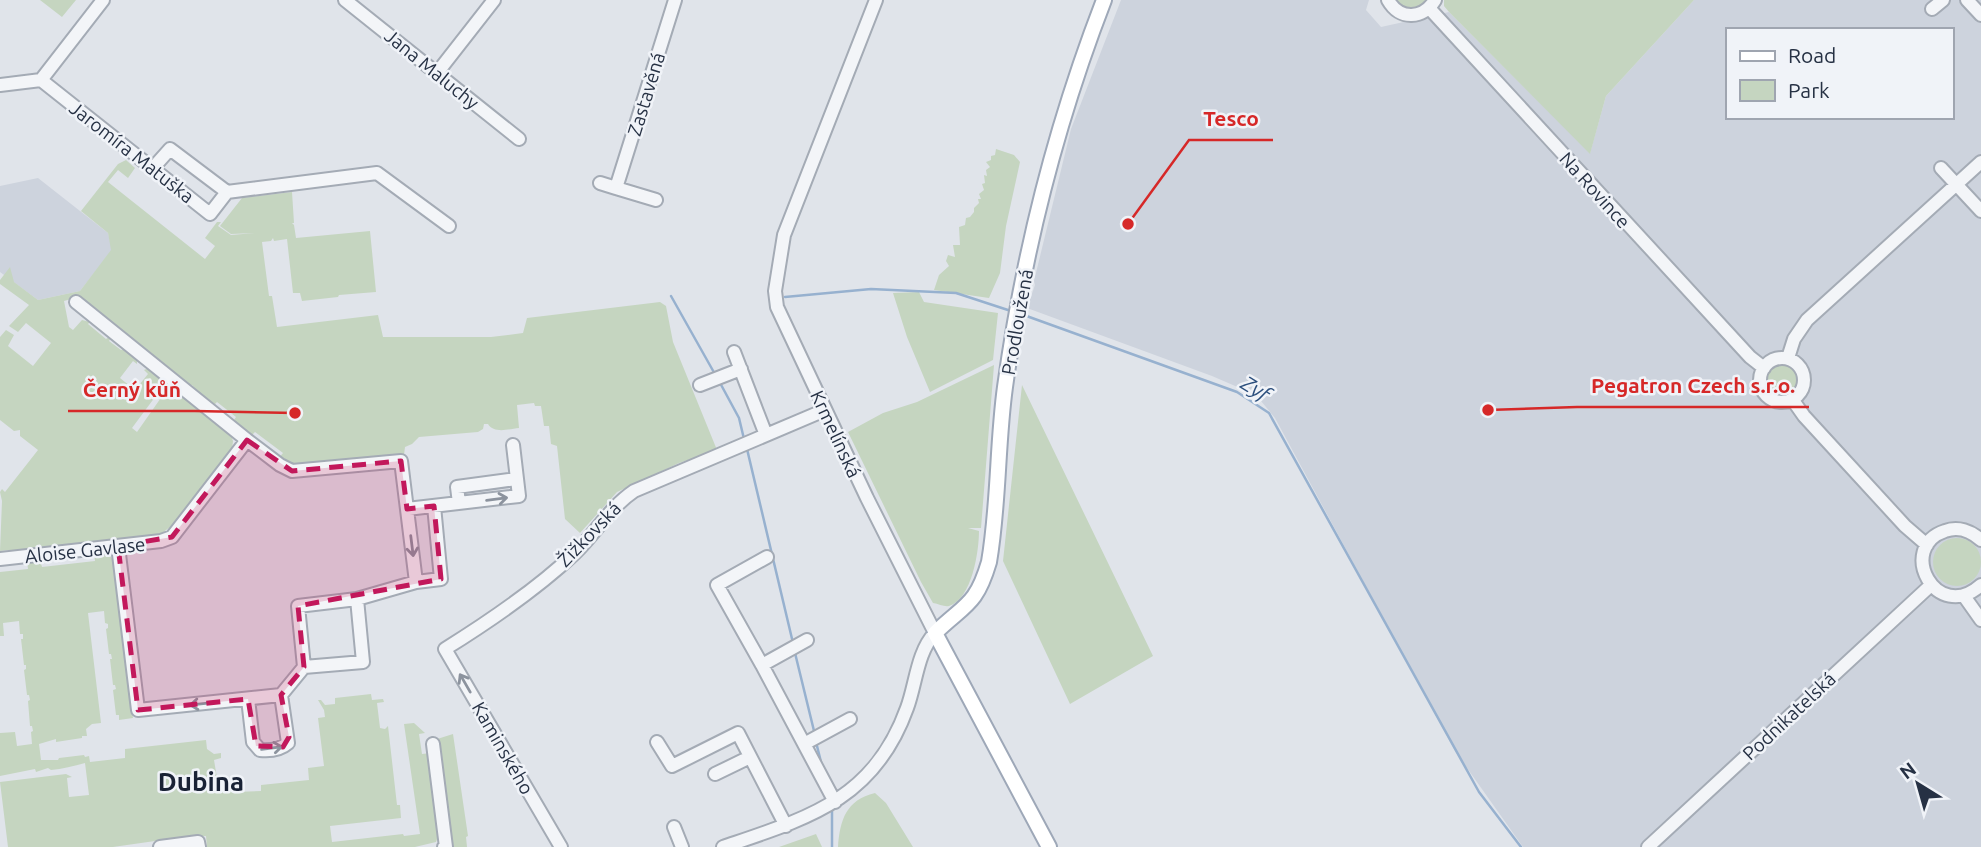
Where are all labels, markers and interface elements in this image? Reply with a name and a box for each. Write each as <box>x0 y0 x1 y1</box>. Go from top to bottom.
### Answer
street label: Jana Maluchy <box>380 24 484 114</box>
legend <box>1726 28 1953 119</box>
text: Road <box>1788 43 1836 67</box>
street label: Zastavěná <box>623 50 669 138</box>
text: Park <box>1788 78 1830 102</box>
street label: Jaromíra Matuška <box>65 97 199 207</box>
callout: Tesco <box>1189 98 1273 140</box>
text: Tesco <box>1203 106 1259 130</box>
street label: Na Rovince <box>1555 147 1635 233</box>
street label: Prodloužená <box>997 267 1037 377</box>
callout: Pegatron Czech s.r.o. <box>1577 365 1809 407</box>
callout: Černý kůň <box>68 369 195 411</box>
water label: Zyf <box>1236 370 1278 408</box>
text: Pegatron Czech s.r.o. <box>1591 373 1795 397</box>
text: Černý kůň <box>83 377 181 401</box>
street label: Krmelínská <box>806 387 866 481</box>
one-way arrow <box>486 492 508 505</box>
street label: Žižkovská <box>553 497 625 571</box>
street label: Aloise Gavlase <box>24 533 146 567</box>
one-way arrow <box>405 534 418 557</box>
street label: Podnikatelská <box>1738 667 1840 765</box>
one-way arrow <box>457 673 471 693</box>
one-way arrow <box>190 697 212 710</box>
street label: Kaminského <box>468 698 538 798</box>
one-way arrow <box>260 741 283 754</box>
north arrow <box>1883 749 1953 819</box>
text: N <box>1895 757 1920 783</box>
district label: Dubina <box>158 767 244 796</box>

